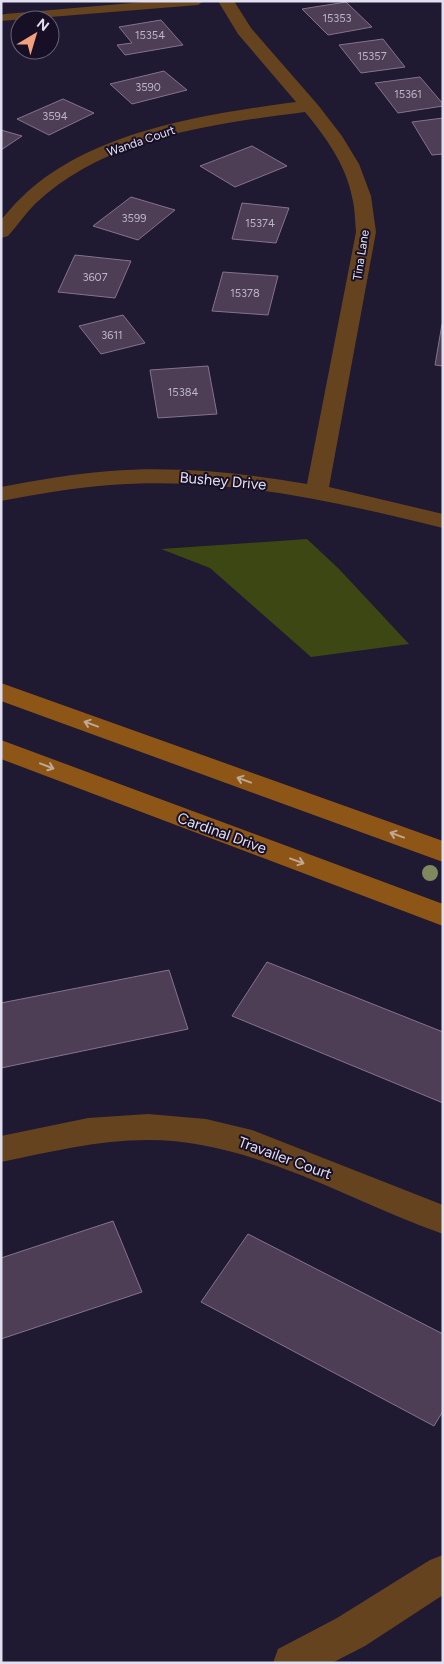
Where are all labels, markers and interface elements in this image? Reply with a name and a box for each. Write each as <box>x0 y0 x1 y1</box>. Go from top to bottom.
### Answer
north arrow <box>10 10 60 60</box>
house number: 15353 <box>322 12 352 25</box>
text: N <box>33 15 52 35</box>
house number: 15354 <box>135 29 165 42</box>
house number: 15357 <box>357 50 387 63</box>
house number: 3590 <box>135 81 161 94</box>
house number: 15361 <box>394 88 422 101</box>
house number: 3594 <box>42 110 68 123</box>
street label: Wanda Court <box>105 123 177 159</box>
house number: 3599 <box>122 212 146 225</box>
house number: 15374 <box>245 217 275 230</box>
street label: Tina Lane <box>350 228 372 281</box>
house number: 3607 <box>82 271 108 284</box>
house number: 15378 <box>230 287 260 300</box>
house number: 3611 <box>101 329 123 342</box>
house number: 15384 <box>168 386 198 399</box>
street label: Bushey Drive <box>179 468 267 494</box>
one-way arrow <box>84 719 100 728</box>
one-way arrow <box>39 762 54 772</box>
one-way arrow <box>237 775 252 784</box>
street label: Cardinal Drive <box>175 809 269 857</box>
one-way arrow <box>390 830 405 839</box>
one-way arrow <box>289 857 304 866</box>
street label: Travailer Court <box>236 1133 334 1183</box>

